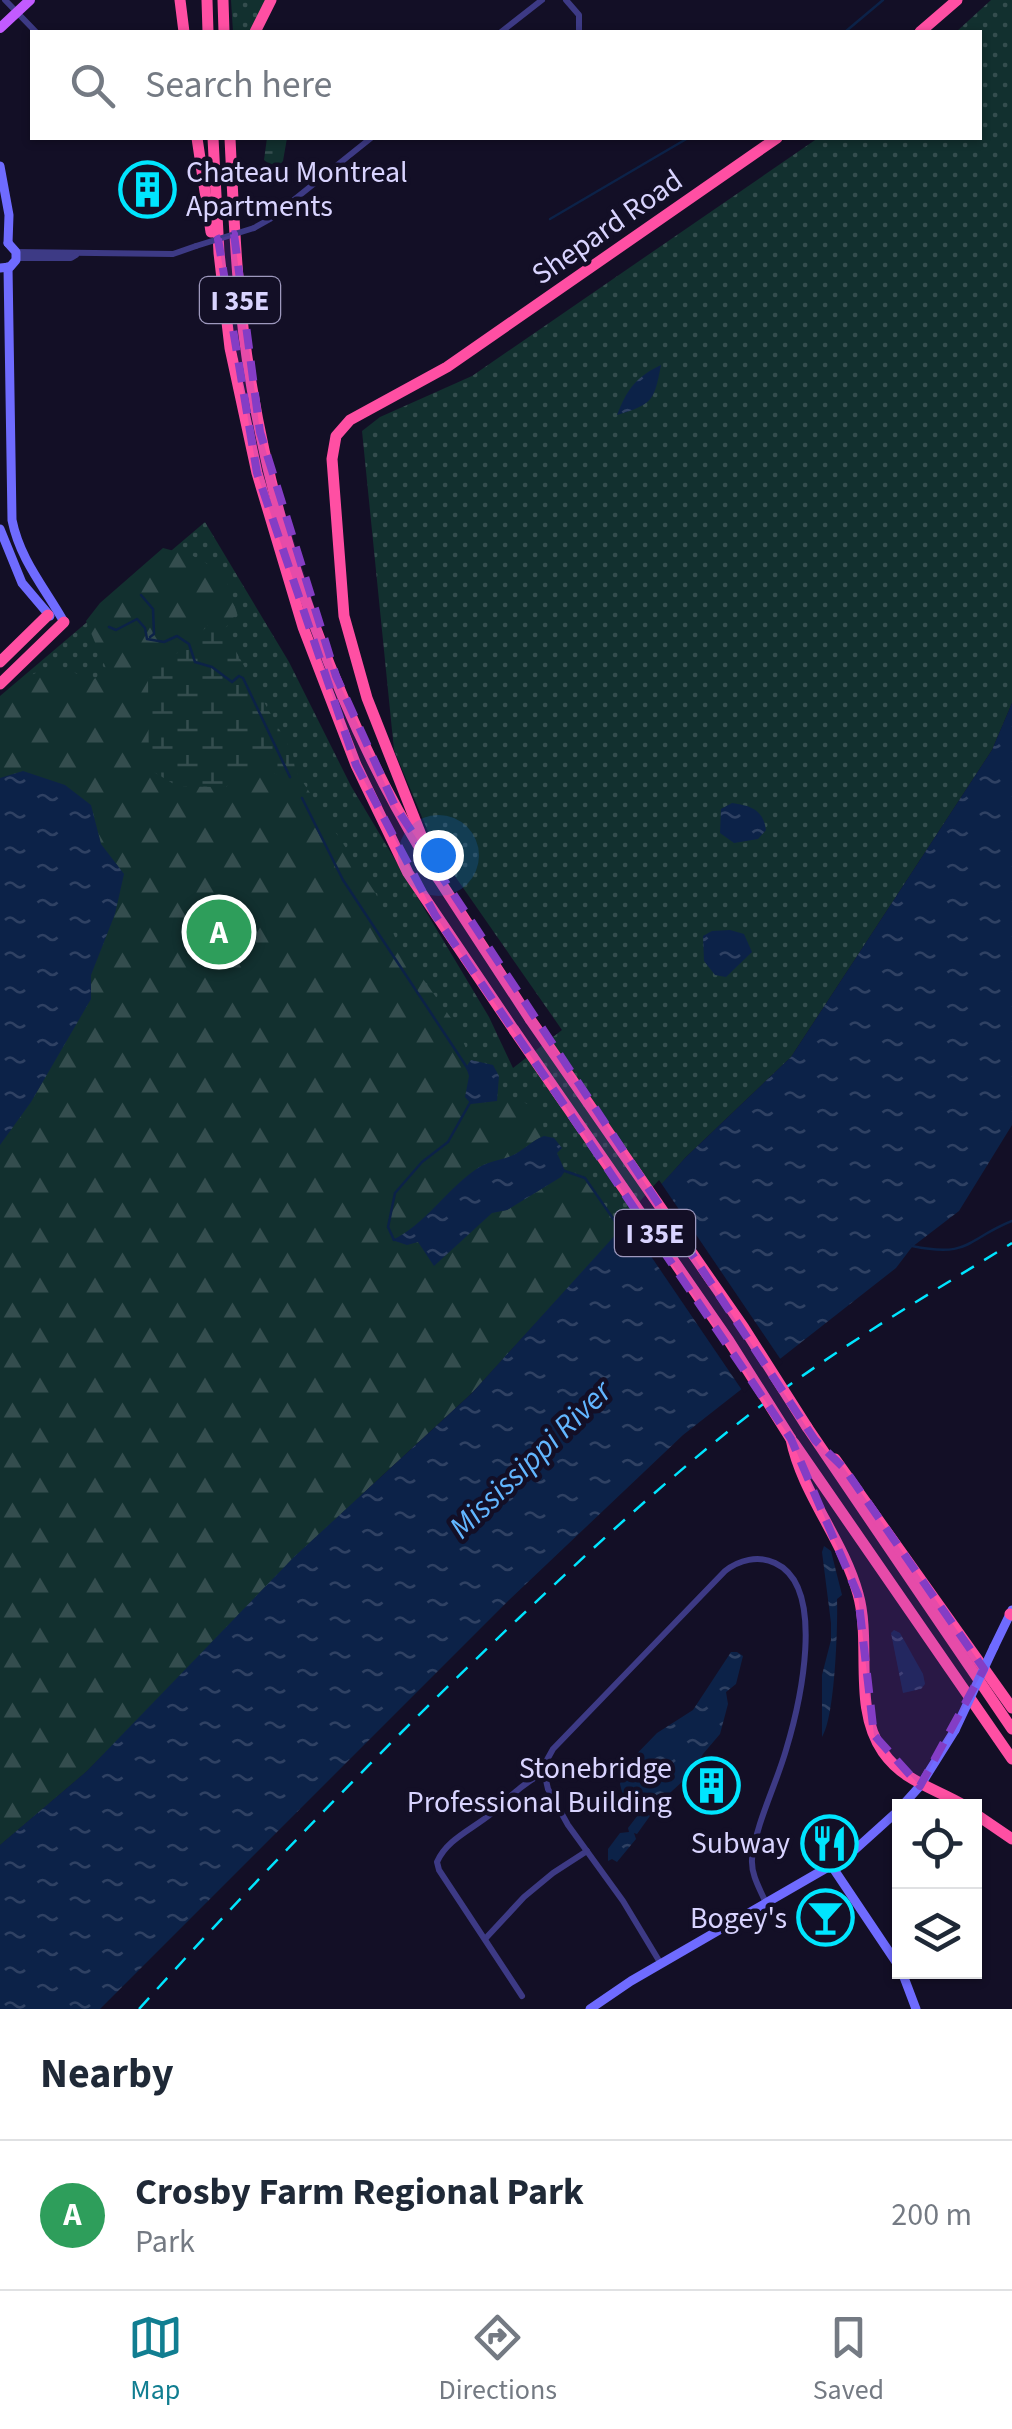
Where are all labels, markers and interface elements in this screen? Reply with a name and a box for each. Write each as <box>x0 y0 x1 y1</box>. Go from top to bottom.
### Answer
search box <box>30 30 982 140</box>
icon: search <box>65 58 120 113</box>
text: Search here <box>145 58 332 112</box>
place label: Chateau Montreal Apartments <box>186 151 408 228</box>
building icon: Chateau Montreal Apartments <box>117 159 177 219</box>
street label: Shepard Road <box>523 159 692 295</box>
road number: I 35E <box>200 277 280 323</box>
your location <box>413 830 464 881</box>
pin: A <box>186 894 252 970</box>
road number: I 35E <box>615 1210 695 1256</box>
water label: Mississippi River <box>439 1369 624 1550</box>
place label: Stonebridge Professional Building <box>407 1747 672 1824</box>
building icon: Stonebridge Professional Building <box>681 1755 741 1815</box>
map controls <box>892 1799 982 1979</box>
button: locate <box>892 1799 982 1889</box>
restaurant icon: Subway <box>799 1813 859 1873</box>
place label: Subway <box>691 1822 790 1865</box>
bar icon: Bogey's <box>796 1888 856 1948</box>
button: layers <box>892 1889 982 1979</box>
place label: Bogey's <box>690 1897 787 1940</box>
text: Nearby <box>40 2044 174 2104</box>
text: Crosby Farm Regional Park <box>135 2165 584 2219</box>
text: A <box>63 2192 82 2238</box>
text: 200 m <box>891 2192 972 2238</box>
text: Park <box>135 2219 195 2265</box>
tab: Map <box>128 2310 183 2410</box>
tab: Directions <box>439 2310 557 2410</box>
tab: Saved <box>813 2310 884 2410</box>

